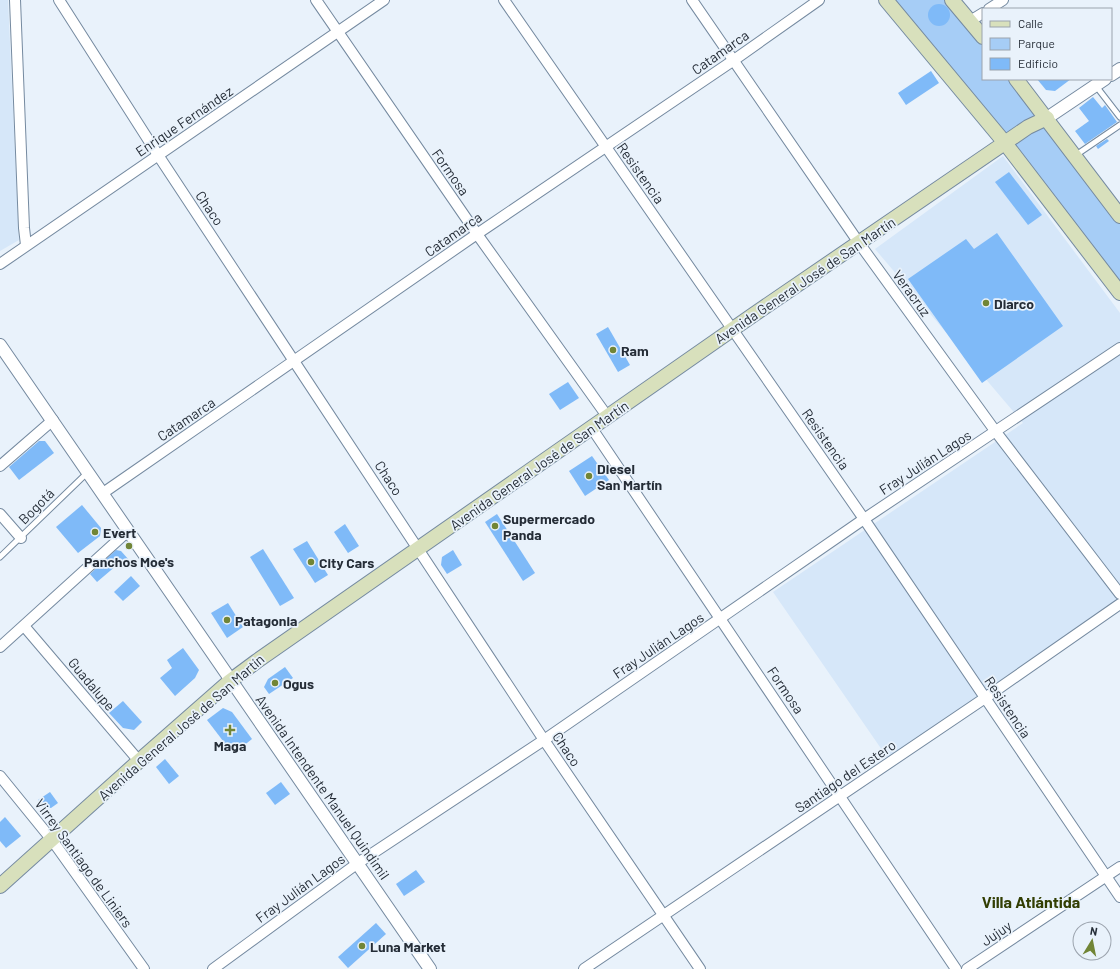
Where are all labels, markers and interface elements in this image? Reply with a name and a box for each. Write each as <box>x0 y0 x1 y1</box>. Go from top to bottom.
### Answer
legend <box>982 8 1112 80</box>
text: Calle <box>1018 16 1043 30</box>
street label: Catamarca <box>688 26 752 78</box>
text: Parque <box>1018 36 1055 50</box>
text: Edificio <box>1018 56 1058 70</box>
street label: Enrique Fernández <box>132 82 236 160</box>
street label: Resistencia <box>614 139 668 207</box>
street label: Formosa <box>429 145 473 199</box>
street label: Chaco <box>192 187 228 229</box>
street label: Catamarca <box>421 208 485 260</box>
street label: Avenida General José de San Martín <box>711 213 899 347</box>
street label: Veracruz <box>889 266 935 320</box>
place label: Diarco <box>994 295 1034 312</box>
marker: Diarco <box>981 298 991 308</box>
place label: Ram <box>621 342 649 359</box>
marker: Ram <box>608 345 618 355</box>
street label: Catamarca <box>154 394 218 444</box>
street label: Avenida General José de San Martín <box>446 397 632 533</box>
street label: Resistencia <box>799 405 853 473</box>
street label: Fray Julián Lagos <box>876 426 974 498</box>
street label: Chaco <box>372 457 406 499</box>
place label: Diesel San Martín <box>597 460 662 493</box>
marker: Diesel San Martín <box>584 471 594 481</box>
street label: Bogotá <box>15 485 57 527</box>
place label: Supermercado Panda <box>503 510 595 543</box>
marker: Supermercado Panda <box>490 521 500 531</box>
place label: Evert <box>103 524 136 541</box>
marker: Evert <box>90 527 100 537</box>
marker: Panchos Moe's <box>124 541 134 551</box>
place label: Panchos Moe's <box>84 553 174 570</box>
place label: City Cars <box>319 554 374 571</box>
marker: City Cars <box>306 557 316 567</box>
street label: Fray Julián Lagos <box>609 608 707 682</box>
place label: Patagonia <box>235 612 297 629</box>
marker: Patagonia <box>222 615 232 625</box>
street label: Avenida General José de San Martín <box>95 650 267 804</box>
street label: Guadalupe <box>65 654 119 714</box>
street label: Formosa <box>764 663 808 717</box>
street label: Resistencia <box>981 673 1035 741</box>
place label: Ogus <box>283 675 314 692</box>
marker: Ogus <box>270 678 280 688</box>
street label: Avenida Intendente Manuel Quindimil <box>253 691 393 883</box>
marker: Maga <box>225 725 235 735</box>
street label: Chaco <box>549 728 585 770</box>
street label: Santiago del Estero <box>791 736 899 816</box>
place label: Maga <box>214 737 246 754</box>
street label: Virrey Santiago de Liniers <box>32 795 137 931</box>
street label: Fray Julián Lagos <box>252 850 348 926</box>
district label: Villa Atlántida <box>982 892 1080 911</box>
street label: Jujuy <box>978 916 1015 949</box>
north arrow <box>1072 921 1112 961</box>
text: N <box>1089 924 1099 938</box>
place label: Luna Market <box>370 938 446 955</box>
marker: Luna Market <box>357 941 367 951</box>

